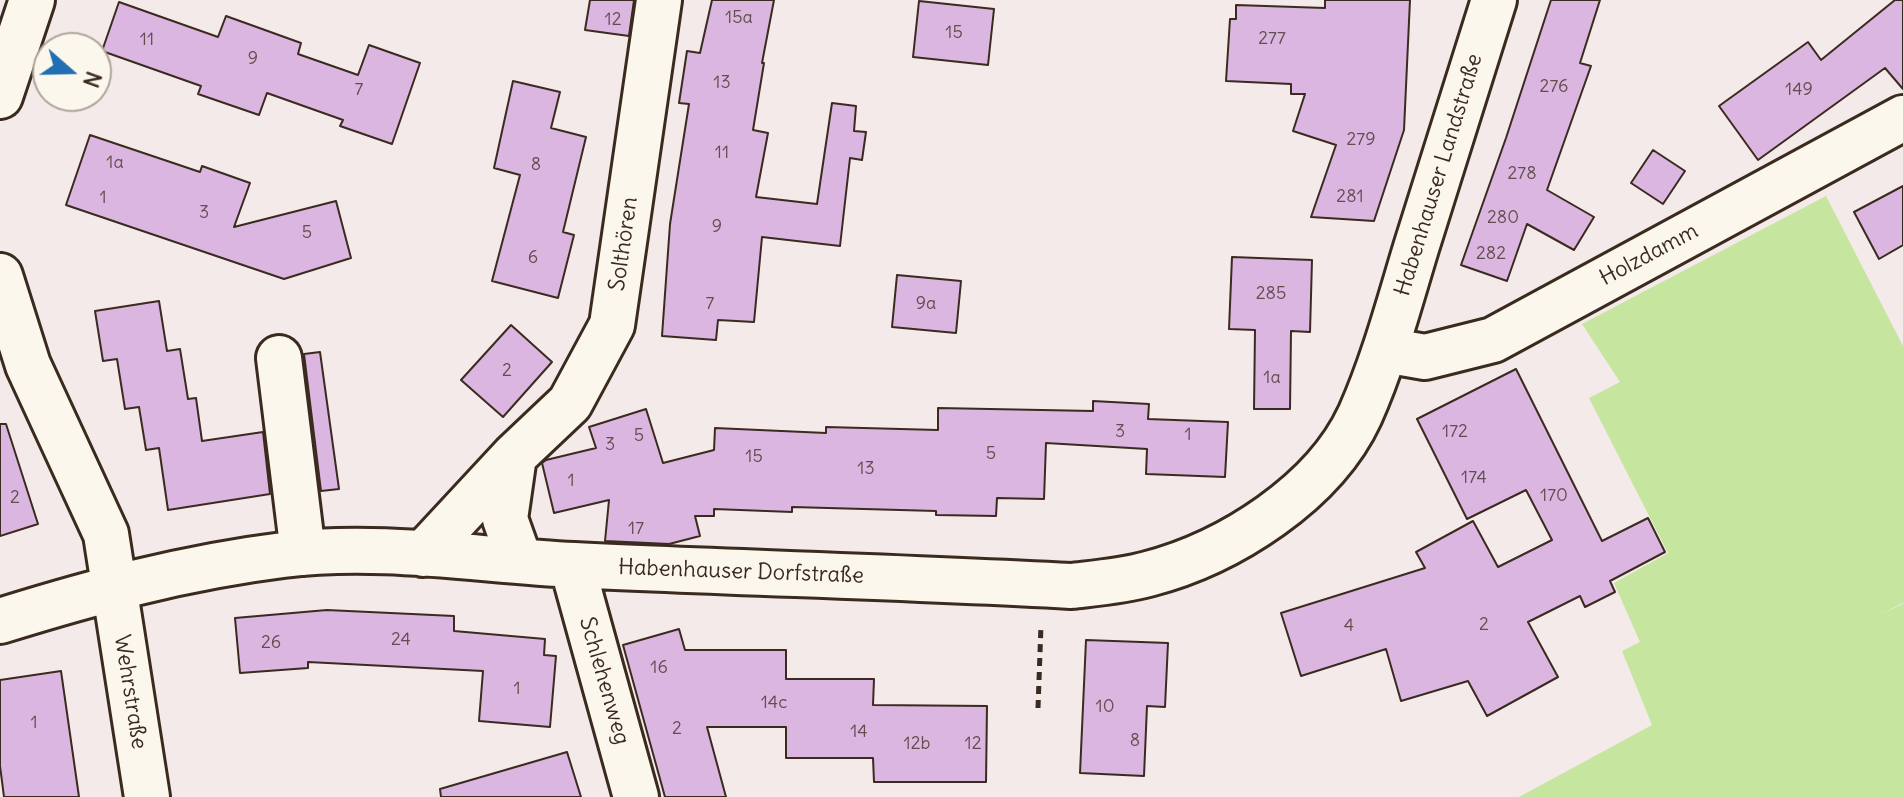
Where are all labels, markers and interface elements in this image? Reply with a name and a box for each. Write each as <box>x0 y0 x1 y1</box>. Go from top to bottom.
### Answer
house number: 15a <box>725 7 753 29</box>
house number: 12 <box>604 9 622 31</box>
house number: 15 <box>945 22 963 44</box>
house number: 277 <box>1258 28 1286 50</box>
house number: 11 <box>140 29 154 51</box>
north arrow <box>32 32 112 112</box>
house number: 9 <box>248 48 258 70</box>
street label: Habenhauser Landstraße <box>1390 51 1488 299</box>
text: N <box>77 68 108 91</box>
house number: 13 <box>713 72 731 94</box>
house number: 276 <box>1540 76 1568 98</box>
house number: 7 <box>355 79 363 101</box>
house number: 149 <box>1785 79 1813 101</box>
house number: 279 <box>1346 129 1376 151</box>
house number: 11 <box>715 142 729 164</box>
house number: 1a <box>106 152 124 174</box>
house number: 8 <box>531 154 541 176</box>
house number: 278 <box>1507 163 1537 185</box>
house number: 281 <box>1336 186 1364 208</box>
house number: 1 <box>99 187 107 209</box>
street label: Solthören <box>604 195 644 293</box>
house number: 3 <box>199 202 209 224</box>
house number: 280 <box>1487 207 1519 229</box>
house number: 9 <box>712 216 722 238</box>
street label: Holzdamm <box>1595 218 1703 292</box>
house number: 5 <box>302 222 312 244</box>
house number: 282 <box>1476 243 1506 265</box>
house number: 6 <box>528 247 538 269</box>
house number: 285 <box>1256 283 1286 305</box>
house number: 7 <box>706 293 714 315</box>
house number: 9a <box>916 293 936 315</box>
house number: 2 <box>502 360 512 382</box>
house number: 1a <box>1263 367 1281 389</box>
house number: 3 <box>1115 421 1125 443</box>
house number: 172 <box>1442 421 1468 443</box>
house number: 1 <box>1184 424 1192 446</box>
house number: 5 <box>634 425 644 447</box>
house number: 3 <box>605 434 615 456</box>
house number: 5 <box>986 443 996 465</box>
house number: 15 <box>745 446 763 468</box>
house number: 13 <box>857 458 875 480</box>
house number: 174 <box>1461 467 1487 489</box>
house number: 1 <box>567 470 575 492</box>
house number: 170 <box>1540 485 1568 507</box>
house number: 2 <box>10 487 20 509</box>
house number: 17 <box>628 518 644 540</box>
street label: Habenhauser Dorfstraße <box>618 555 864 589</box>
street label: Schlehenweg <box>573 614 635 748</box>
house number: 2 <box>1479 614 1489 636</box>
house number: 4 <box>1344 615 1354 637</box>
house number: 24 <box>391 629 411 651</box>
house number: 26 <box>261 632 281 654</box>
street label: Wehrstraße <box>108 633 152 751</box>
house number: 16 <box>650 657 668 679</box>
house number: 1 <box>513 678 521 700</box>
house number: 14c <box>761 692 787 714</box>
house number: 10 <box>1096 696 1114 718</box>
house number: 1 <box>30 712 38 734</box>
house number: 2 <box>672 718 682 740</box>
house number: 14 <box>850 721 868 743</box>
house number: 8 <box>1130 730 1140 752</box>
house number: 12b <box>904 733 930 755</box>
house number: 12 <box>964 733 982 755</box>

